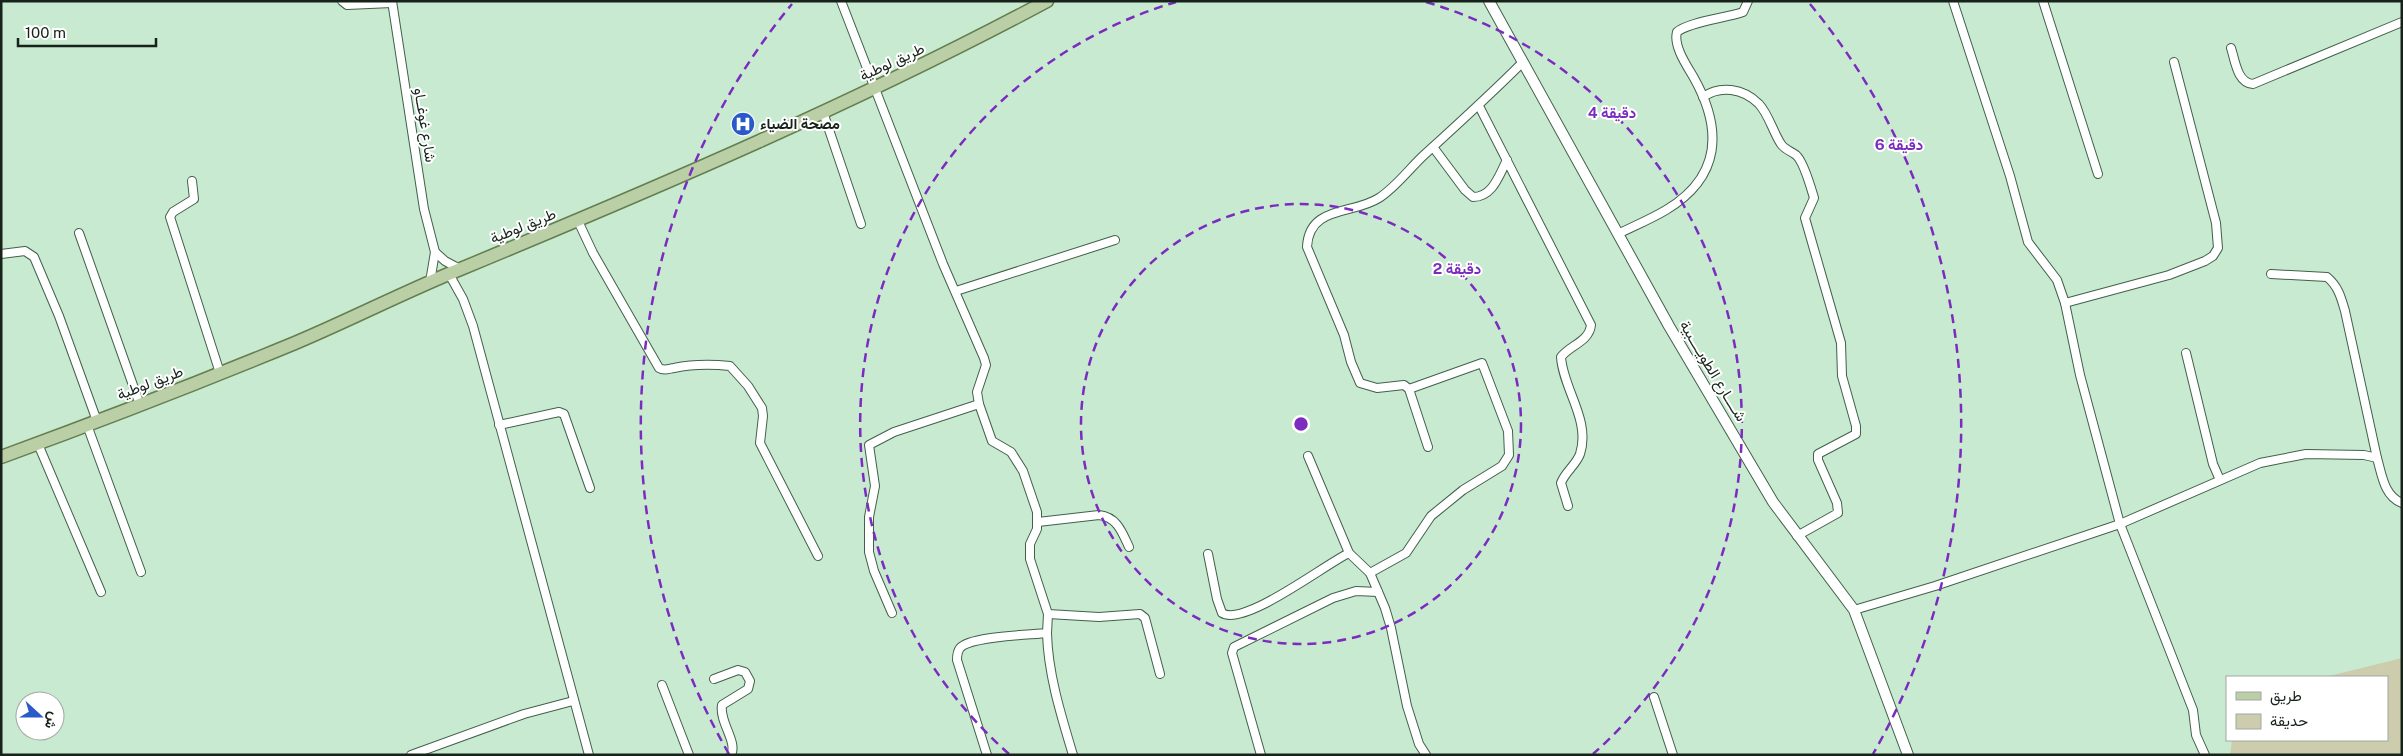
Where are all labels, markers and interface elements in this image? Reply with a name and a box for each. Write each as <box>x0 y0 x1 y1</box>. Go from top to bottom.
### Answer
scale bar <box>18 15 155 47</box>
text: 100 m <box>25 24 66 41</box>
street label: طريق لوطية <box>857 39 928 86</box>
street label: شارع غوغــاو <box>408 87 440 164</box>
text: 4 دقيقة <box>1588 104 1636 122</box>
hospital icon: مصحة الضياء <box>730 111 756 137</box>
place label: مصحة الضياء <box>760 115 840 133</box>
text: 6 دقيقة <box>1875 136 1923 154</box>
street label: طريق لوطية <box>487 205 559 248</box>
text: 2 دقيقة <box>1433 260 1481 278</box>
street label: شــــارع الطويــــبية <box>1674 317 1750 426</box>
street label: طريق لوطية <box>114 362 186 405</box>
centre of rings <box>1292 415 1310 433</box>
legend <box>2226 676 2388 741</box>
text: طريق <box>2270 687 2302 706</box>
north arrow <box>15 691 65 741</box>
text: ش <box>41 710 63 732</box>
text: حديقة <box>2270 712 2308 730</box>

